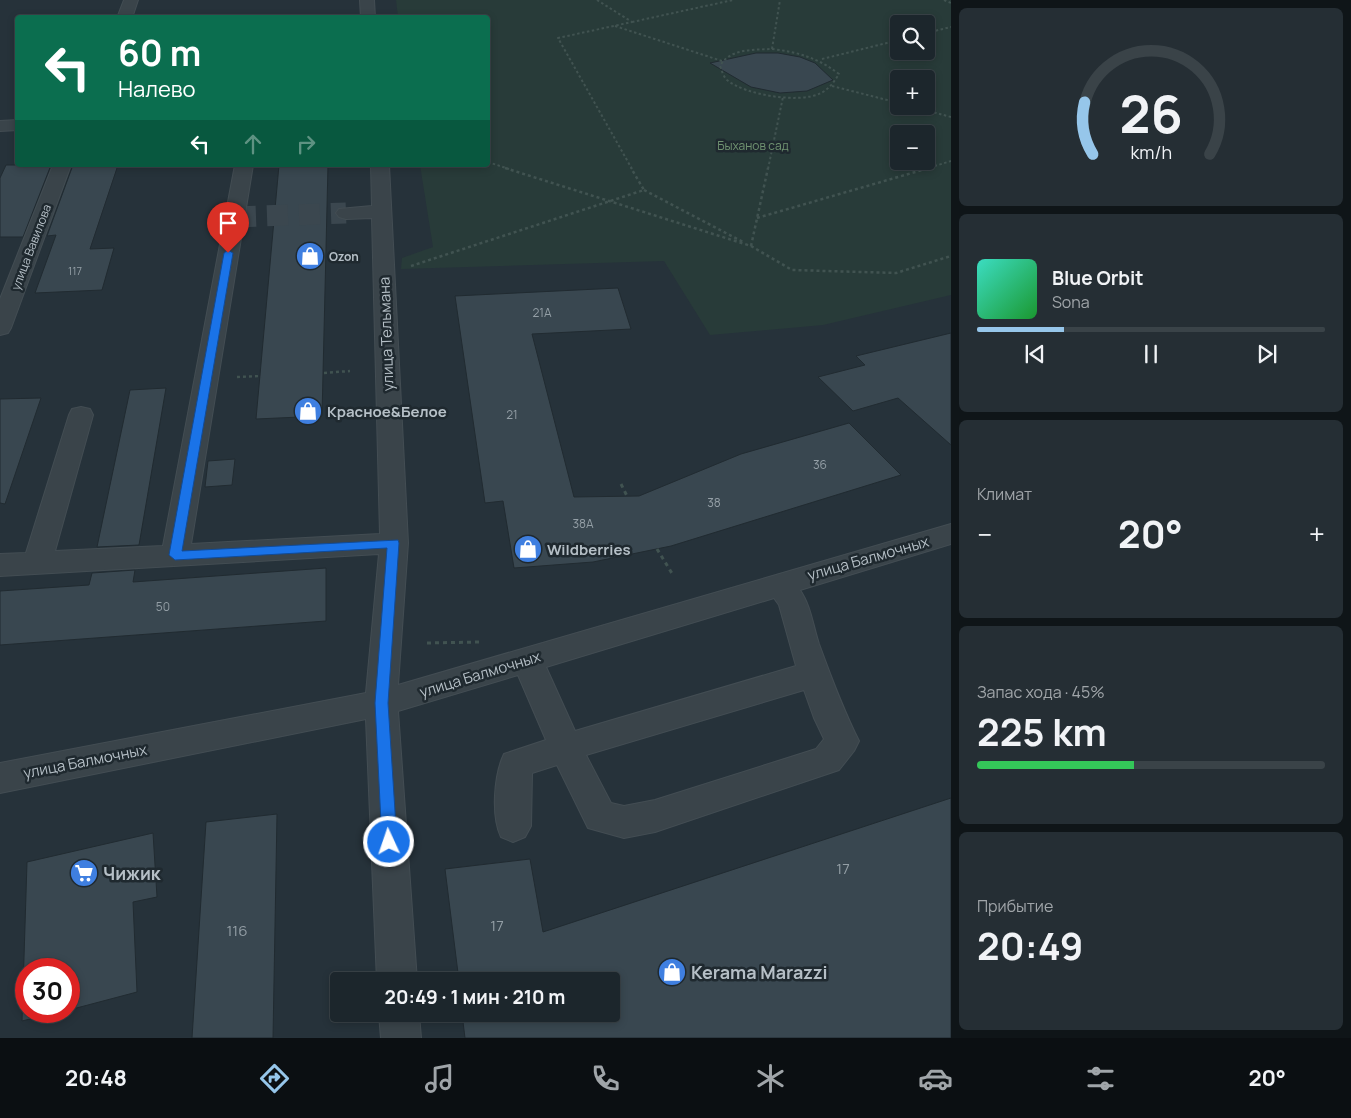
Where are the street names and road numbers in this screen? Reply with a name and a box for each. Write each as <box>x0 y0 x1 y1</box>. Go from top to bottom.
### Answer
street label: улица Вавилова <box>7 202 55 292</box>
street label: улица Тельмана <box>374 276 398 392</box>
street label: улица Балмочных <box>805 531 931 585</box>
street label: улица Балмочных <box>417 646 543 702</box>
street label: улица Балмочных <box>21 739 149 783</box>

